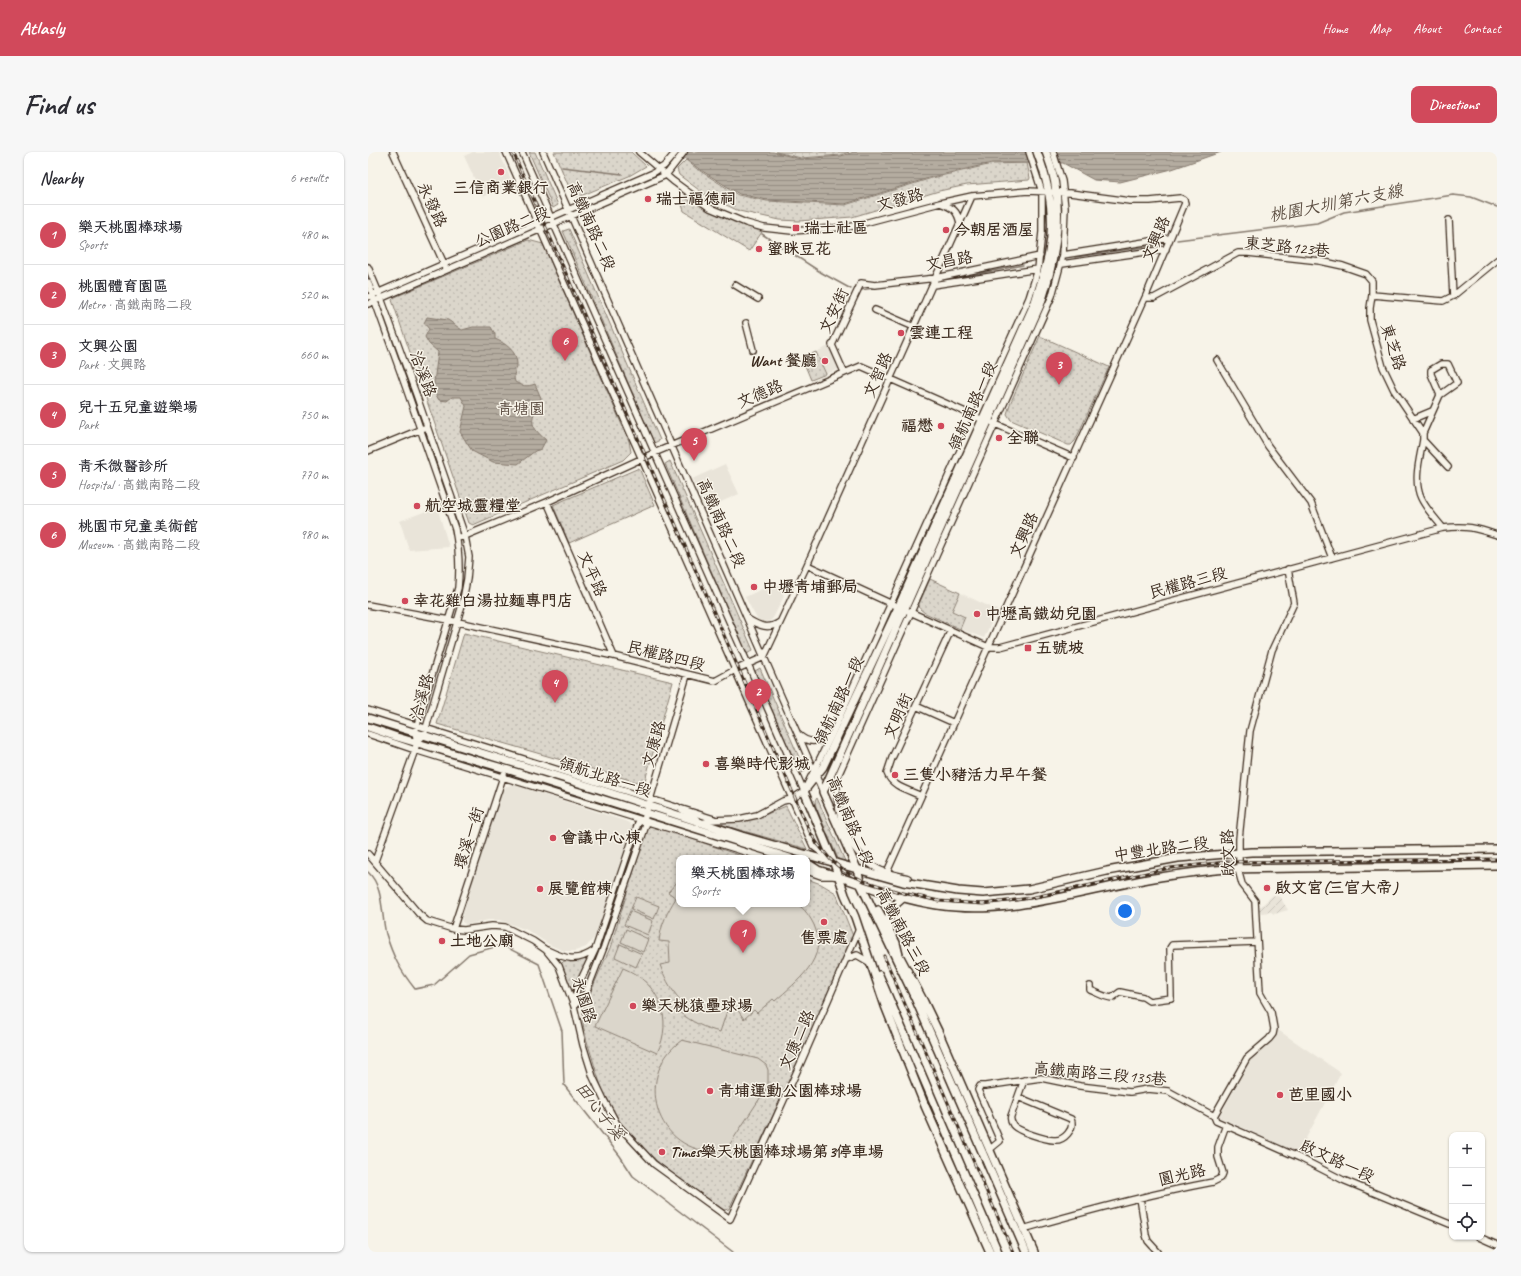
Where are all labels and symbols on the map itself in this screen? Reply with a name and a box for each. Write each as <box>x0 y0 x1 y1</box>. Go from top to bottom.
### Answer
marker: 三信商業銀行 <box>496 167 506 177</box>
place label: 三信商業銀行 <box>453 178 549 198</box>
street label: 高鐵南路二段 <box>562 178 620 274</box>
street label: 永發路 <box>413 179 451 231</box>
water label: 桃園大圳第六支線 <box>1267 180 1406 226</box>
street label: 文發路 <box>874 184 926 216</box>
place label: 瑞士福德祠 <box>656 189 736 209</box>
marker: 瑞士福德祠 <box>643 194 653 204</box>
street label: 公園路二段 <box>471 202 553 252</box>
street label: 文興路 <box>1137 213 1175 265</box>
place label: 瑞士社區 <box>804 218 868 238</box>
place label: 今朝居酒屋 <box>954 220 1034 240</box>
marker: 瑞士社區 <box>791 223 801 233</box>
marker: 今朝居酒屋 <box>941 225 951 235</box>
street label: 東芝路123巷 <box>1243 233 1331 261</box>
place label: 蜜眯豆花 <box>767 239 831 259</box>
marker: 蜜眯豆花 <box>754 244 764 254</box>
street label: 文昌路 <box>924 247 974 275</box>
street label: 文安街 <box>815 285 853 337</box>
street label: 東芝路 <box>1376 321 1410 373</box>
place label: 雲連工程 <box>909 323 973 343</box>
pin: 6 <box>552 328 578 361</box>
marker: 雲連工程 <box>896 328 906 338</box>
street label: 洽溪路 <box>405 348 441 400</box>
street label: 文智路 <box>859 349 897 401</box>
place label: Want 餐廳 <box>750 351 817 371</box>
pin: 3 <box>1046 352 1072 385</box>
marker: Want 餐廳 <box>820 356 830 366</box>
street label: 領航南路一段 <box>944 358 1002 454</box>
street label: 文德路 <box>734 375 786 413</box>
park label: 青塘園 <box>497 399 545 419</box>
place label: 福懋 <box>901 416 933 436</box>
marker: 福懋 <box>936 421 946 431</box>
pin: 5 <box>681 428 707 461</box>
place label: 全聯 <box>1007 428 1039 448</box>
marker: 全聯 <box>994 433 1004 443</box>
street label: 高鐵南路二段 <box>692 475 750 571</box>
place label: 航空城靈糧堂 <box>425 496 521 516</box>
marker: 航空城靈糧堂 <box>412 501 422 511</box>
street label: 文興路 <box>1005 509 1043 561</box>
street label: 文平路 <box>573 548 611 600</box>
street label: 民權路三段 <box>1147 563 1229 603</box>
place label: 中壢青埔郵局 <box>762 577 858 597</box>
marker: 中壢青埔郵局 <box>749 582 759 592</box>
place label: 幸花雞白湯拉麵專門店 <box>413 591 573 611</box>
marker: 幸花雞白湯拉麵專門店 <box>400 596 410 606</box>
place label: 中壢高鐵幼兒園 <box>985 604 1097 624</box>
marker: 中壢高鐵幼兒園 <box>972 609 982 619</box>
street label: 民權路四段 <box>625 637 707 675</box>
place label: 五號坡 <box>1036 638 1084 658</box>
marker: 五號坡 <box>1023 643 1033 653</box>
street label: 領航南路一段 <box>810 653 868 749</box>
pin: 4 <box>542 670 568 703</box>
street label: 洽溪路 <box>406 671 438 723</box>
pin: 2 <box>745 679 771 712</box>
street label: 文明街 <box>879 690 917 742</box>
street label: 文康路 <box>638 718 670 770</box>
street label: 領航北路一段 <box>556 753 654 801</box>
place label: 喜樂時代影城 <box>714 754 810 774</box>
marker: 喜樂時代影城 <box>701 759 711 769</box>
place label: 三隻小豬活力早午餐 <box>903 765 1047 785</box>
marker: 三隻小豬活力早午餐 <box>890 770 900 780</box>
street label: 高鐵南路二段 <box>822 773 878 869</box>
street label: 環溪一街 <box>450 804 488 872</box>
place label: 會議中心棟 <box>561 828 642 848</box>
street label: 啟文路 <box>1218 829 1238 877</box>
street label: 中豐北路二段 <box>1112 832 1210 866</box>
marker: 會議中心棟 <box>548 833 558 843</box>
place label: 啟文宮(三官大帝) <box>1275 878 1399 898</box>
place label: 展覽館棟 <box>548 879 613 899</box>
marker: 啟文宮(三官大帝) <box>1262 883 1272 893</box>
marker: 展覽館棟 <box>535 884 545 894</box>
street label: 高鐵南路三段 <box>872 885 934 979</box>
your location <box>1115 901 1135 921</box>
marker: 售票處 <box>819 917 829 927</box>
pin: 1 <box>730 920 756 953</box>
place label: 售票處 <box>800 928 848 948</box>
place label: 土地公廟 <box>450 931 514 951</box>
marker: 土地公廟 <box>437 936 447 946</box>
street label: 永園路 <box>567 974 601 1026</box>
place label: 樂天桃猿壘球場 <box>641 996 753 1016</box>
marker: 樂天桃猿壘球場 <box>628 1001 638 1011</box>
street label: 文康二路 <box>775 1007 819 1073</box>
street label: 高鐵南路三段135巷 <box>1033 1058 1167 1090</box>
water label: 田心子溪 <box>571 1078 630 1145</box>
place label: 青埔運動公園棒球場 <box>718 1081 862 1101</box>
place label: 芭里國小 <box>1288 1085 1352 1105</box>
marker: 青埔運動公園棒球場 <box>705 1086 715 1096</box>
marker: 芭里國小 <box>1275 1090 1285 1100</box>
street label: 啟文路一段 <box>1297 1135 1377 1187</box>
place label: Times樂天桃園棒球場第3停車場 <box>670 1142 884 1162</box>
marker: Times樂天桃園棒球場第3停車場 <box>657 1147 667 1157</box>
street label: 圓光路 <box>1156 1160 1208 1190</box>

